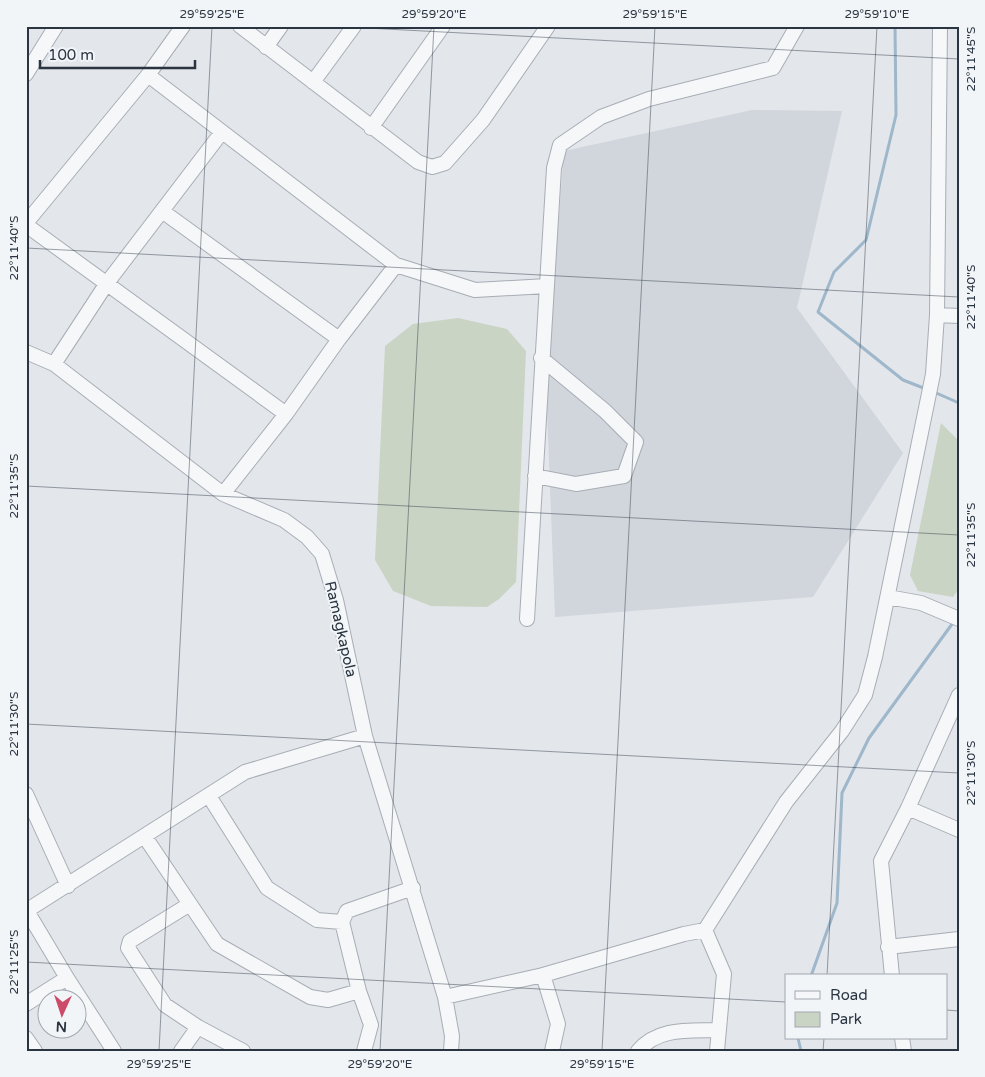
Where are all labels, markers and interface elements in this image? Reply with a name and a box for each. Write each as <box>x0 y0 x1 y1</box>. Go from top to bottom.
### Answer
text: 29°59'25"E <box>179 7 245 21</box>
text: 29°59'20"E <box>401 7 467 21</box>
text: 29°59'15"E <box>622 7 688 21</box>
text: 29°59'10"E <box>844 7 910 21</box>
text: 22°11'45"S <box>964 27 978 91</box>
scale bar <box>40 38 195 70</box>
text: 100 m <box>48 46 94 64</box>
text: 22°11'40"S <box>7 216 21 280</box>
text: 22°11'40"S <box>964 265 978 329</box>
text: 22°11'35"S <box>7 454 21 518</box>
text: 22°11'35"S <box>964 503 978 567</box>
street label: Ramagkapola <box>321 579 361 679</box>
text: 22°11'30"S <box>7 692 21 756</box>
text: 22°11'30"S <box>964 741 978 805</box>
text: 22°11'25"S <box>7 930 21 994</box>
legend <box>785 974 948 1040</box>
text: Road <box>830 986 868 1004</box>
north arrow <box>38 990 88 1040</box>
text: Park <box>830 1010 862 1028</box>
text: N <box>55 1018 67 1035</box>
text: 29°59'25"E <box>126 1057 192 1071</box>
text: 29°59'20"E <box>347 1057 413 1071</box>
text: 29°59'15"E <box>569 1057 635 1071</box>

